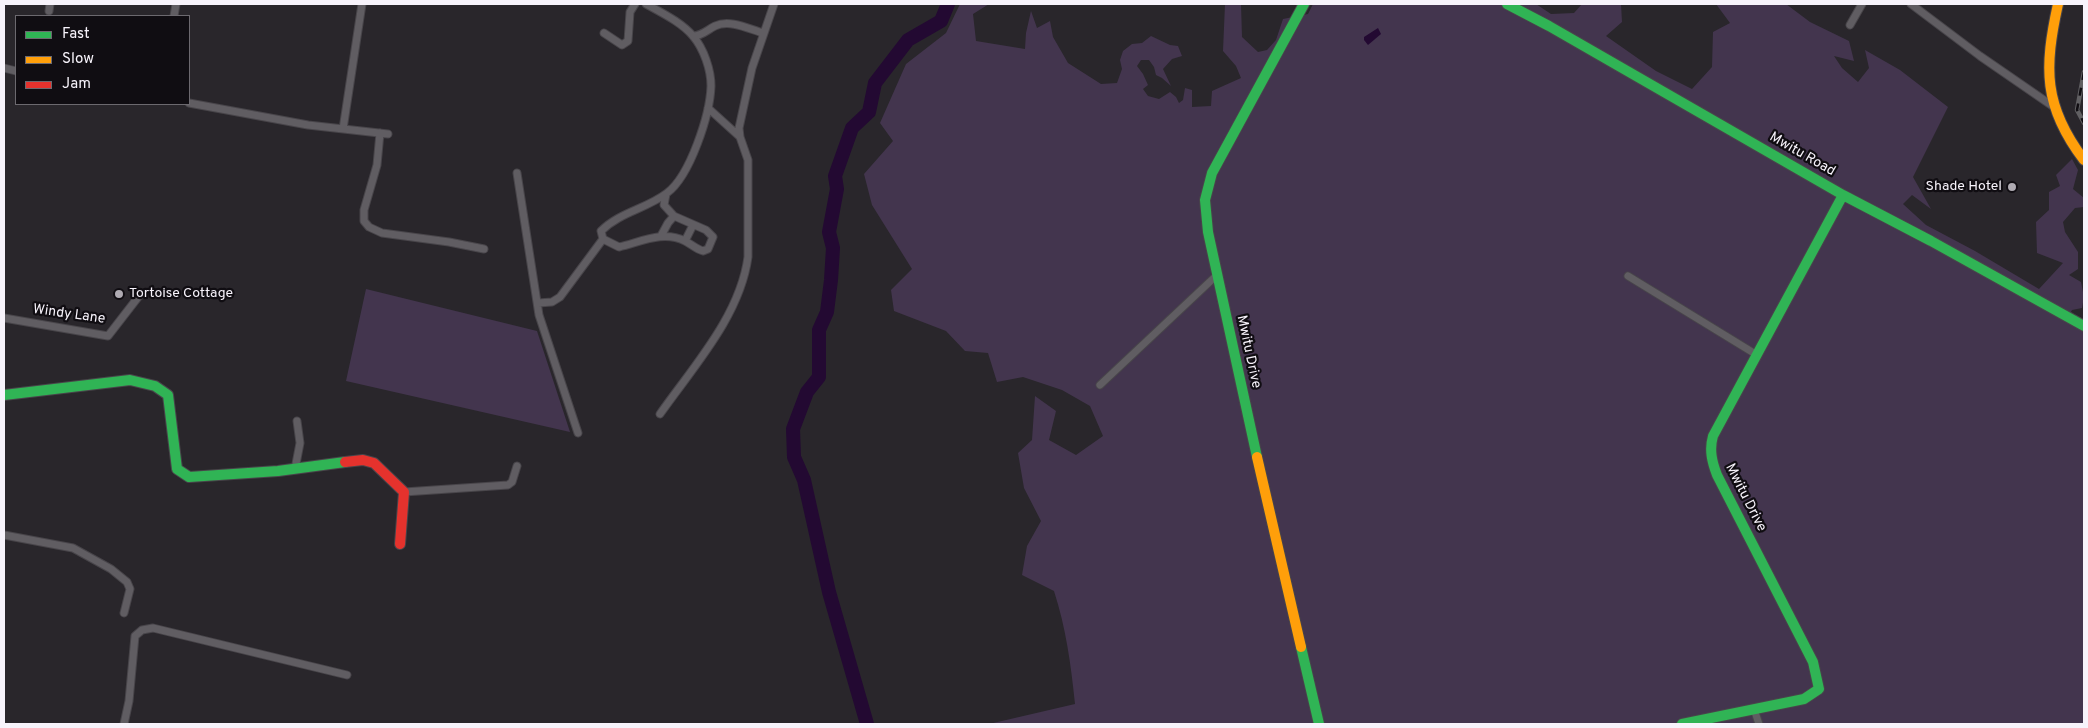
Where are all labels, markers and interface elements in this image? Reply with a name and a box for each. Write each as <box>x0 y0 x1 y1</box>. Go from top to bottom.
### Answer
legend <box>15 15 190 105</box>
text: Fast <box>62 25 90 44</box>
text: Slow <box>62 50 94 69</box>
text: Jam <box>62 75 91 94</box>
street label: Mwitu Road <box>1766 129 1838 181</box>
place label: Shade Hotel <box>1926 179 2002 195</box>
marker: Shade Hotel <box>2006 181 2018 193</box>
place label: Tortoise Cottage <box>129 286 233 302</box>
marker: Tortoise Cottage <box>113 288 125 300</box>
street label: Windy Lane <box>32 302 106 328</box>
street label: Mwitu Drive <box>1232 314 1264 390</box>
street label: Mwitu Drive <box>1721 461 1769 535</box>

